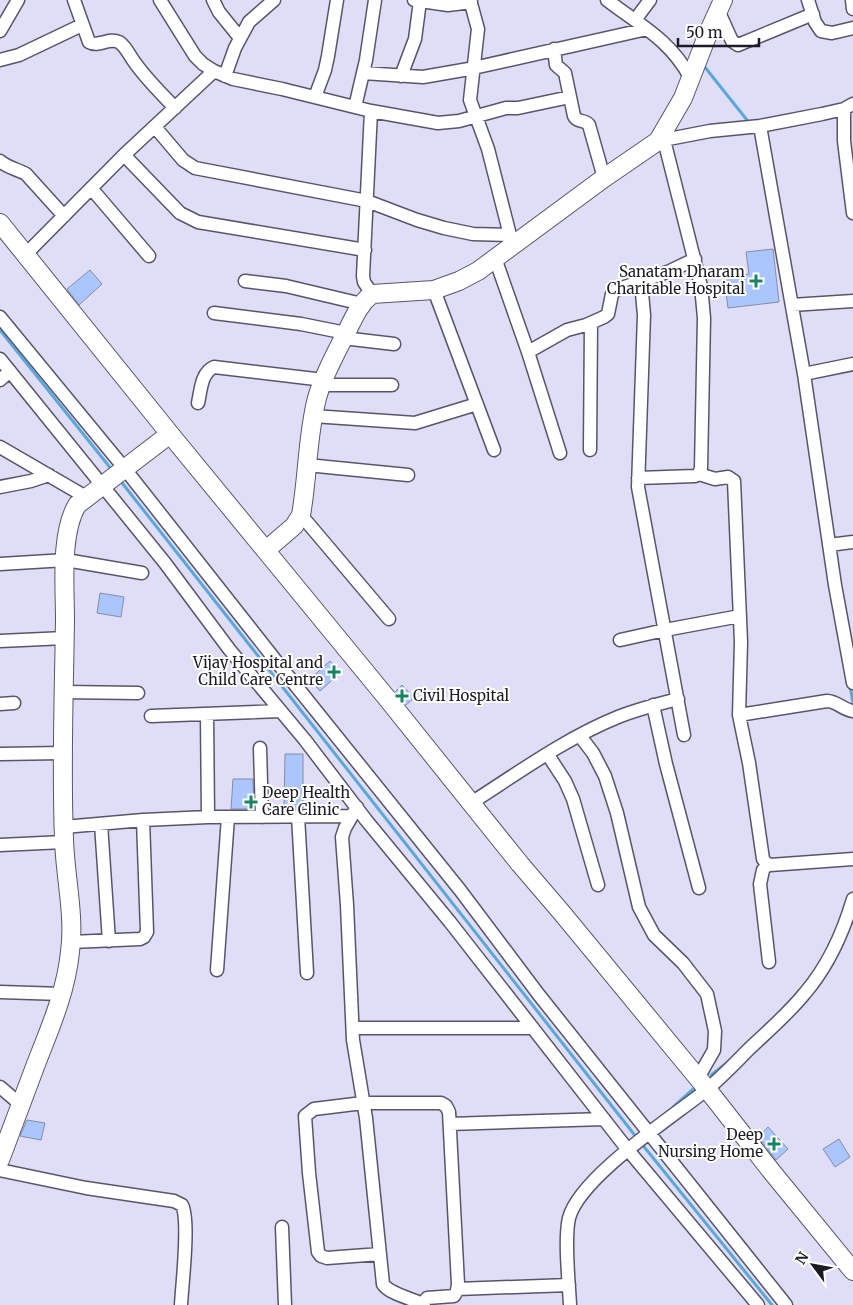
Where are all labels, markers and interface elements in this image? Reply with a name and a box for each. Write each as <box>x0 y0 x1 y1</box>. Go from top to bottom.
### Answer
scale bar <box>678 15 759 47</box>
text: 50 m <box>686 23 723 42</box>
place label: Sanatam Dharam Charitable Hospital <box>607 262 745 298</box>
marker: Sanatam Dharam Charitable Hospital <box>749 274 763 288</box>
place label: Vijay Hospital and Child Care Centre <box>192 653 323 689</box>
marker: Vijay Hospital and Child Care Centre <box>327 665 341 679</box>
place label: Civil Hospital <box>413 686 510 705</box>
marker: Civil Hospital <box>395 689 409 703</box>
place label: Deep Health Care Clinic <box>262 783 350 819</box>
marker: Deep Health Care Clinic <box>244 795 258 809</box>
place label: Deep Nursing Home <box>658 1125 763 1161</box>
marker: Deep Nursing Home <box>767 1137 781 1151</box>
north arrow <box>788 1240 838 1290</box>
text: N <box>791 1249 813 1268</box>

